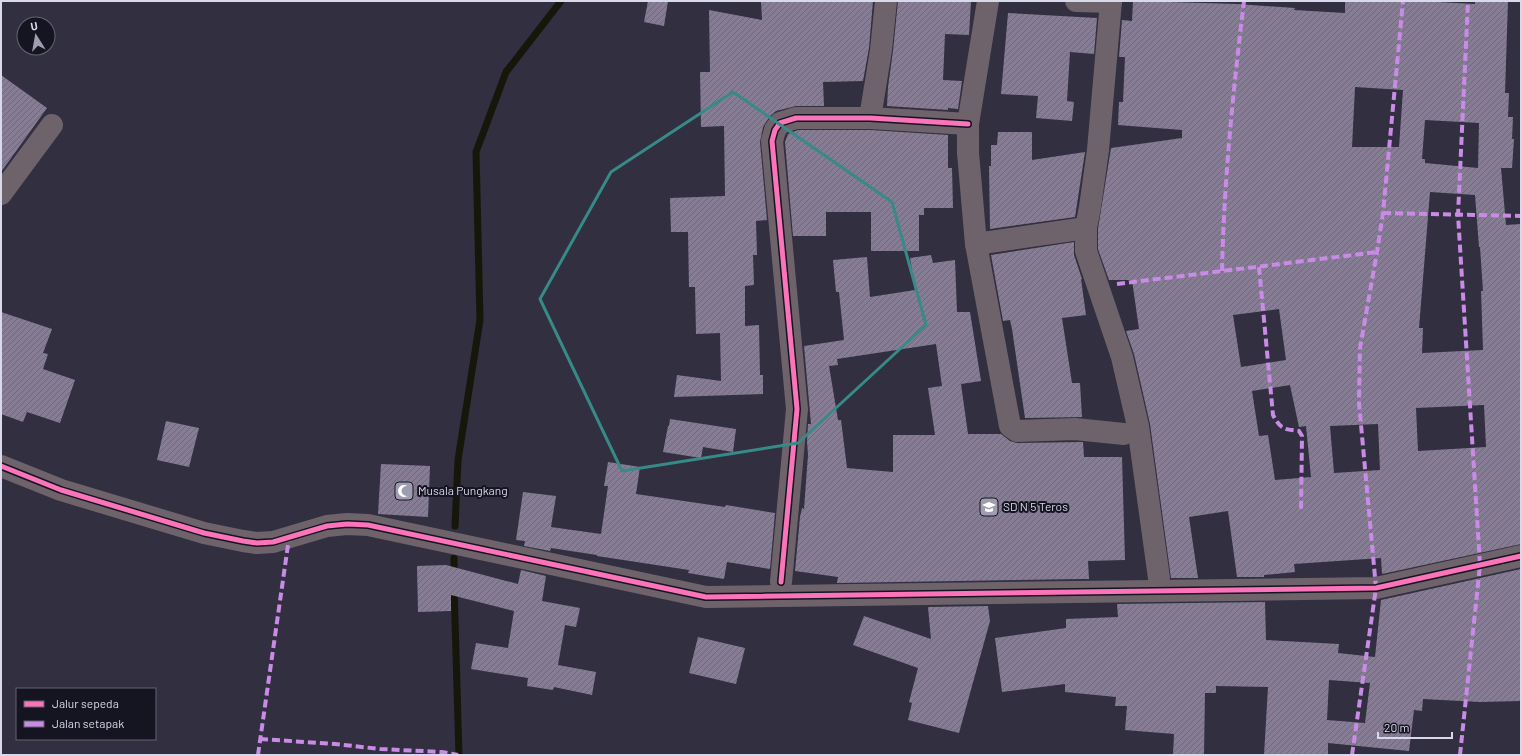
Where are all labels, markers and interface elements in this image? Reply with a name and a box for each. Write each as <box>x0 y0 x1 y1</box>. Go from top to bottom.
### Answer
north arrow <box>16 16 56 56</box>
text: U <box>29 19 39 33</box>
mosque icon: Musala Pungkang <box>393 480 415 502</box>
place label: Musala Pungkang <box>418 483 508 497</box>
school or university icon: SD N 5 Teros <box>978 496 1000 518</box>
place label: SD N 5 Teros <box>1003 499 1068 513</box>
legend <box>16 688 156 740</box>
text: Jalur sepeda <box>52 696 119 710</box>
scale bar <box>1378 714 1452 740</box>
text: Jalan setapak <box>52 716 124 730</box>
text: 20 m <box>1384 720 1410 734</box>

